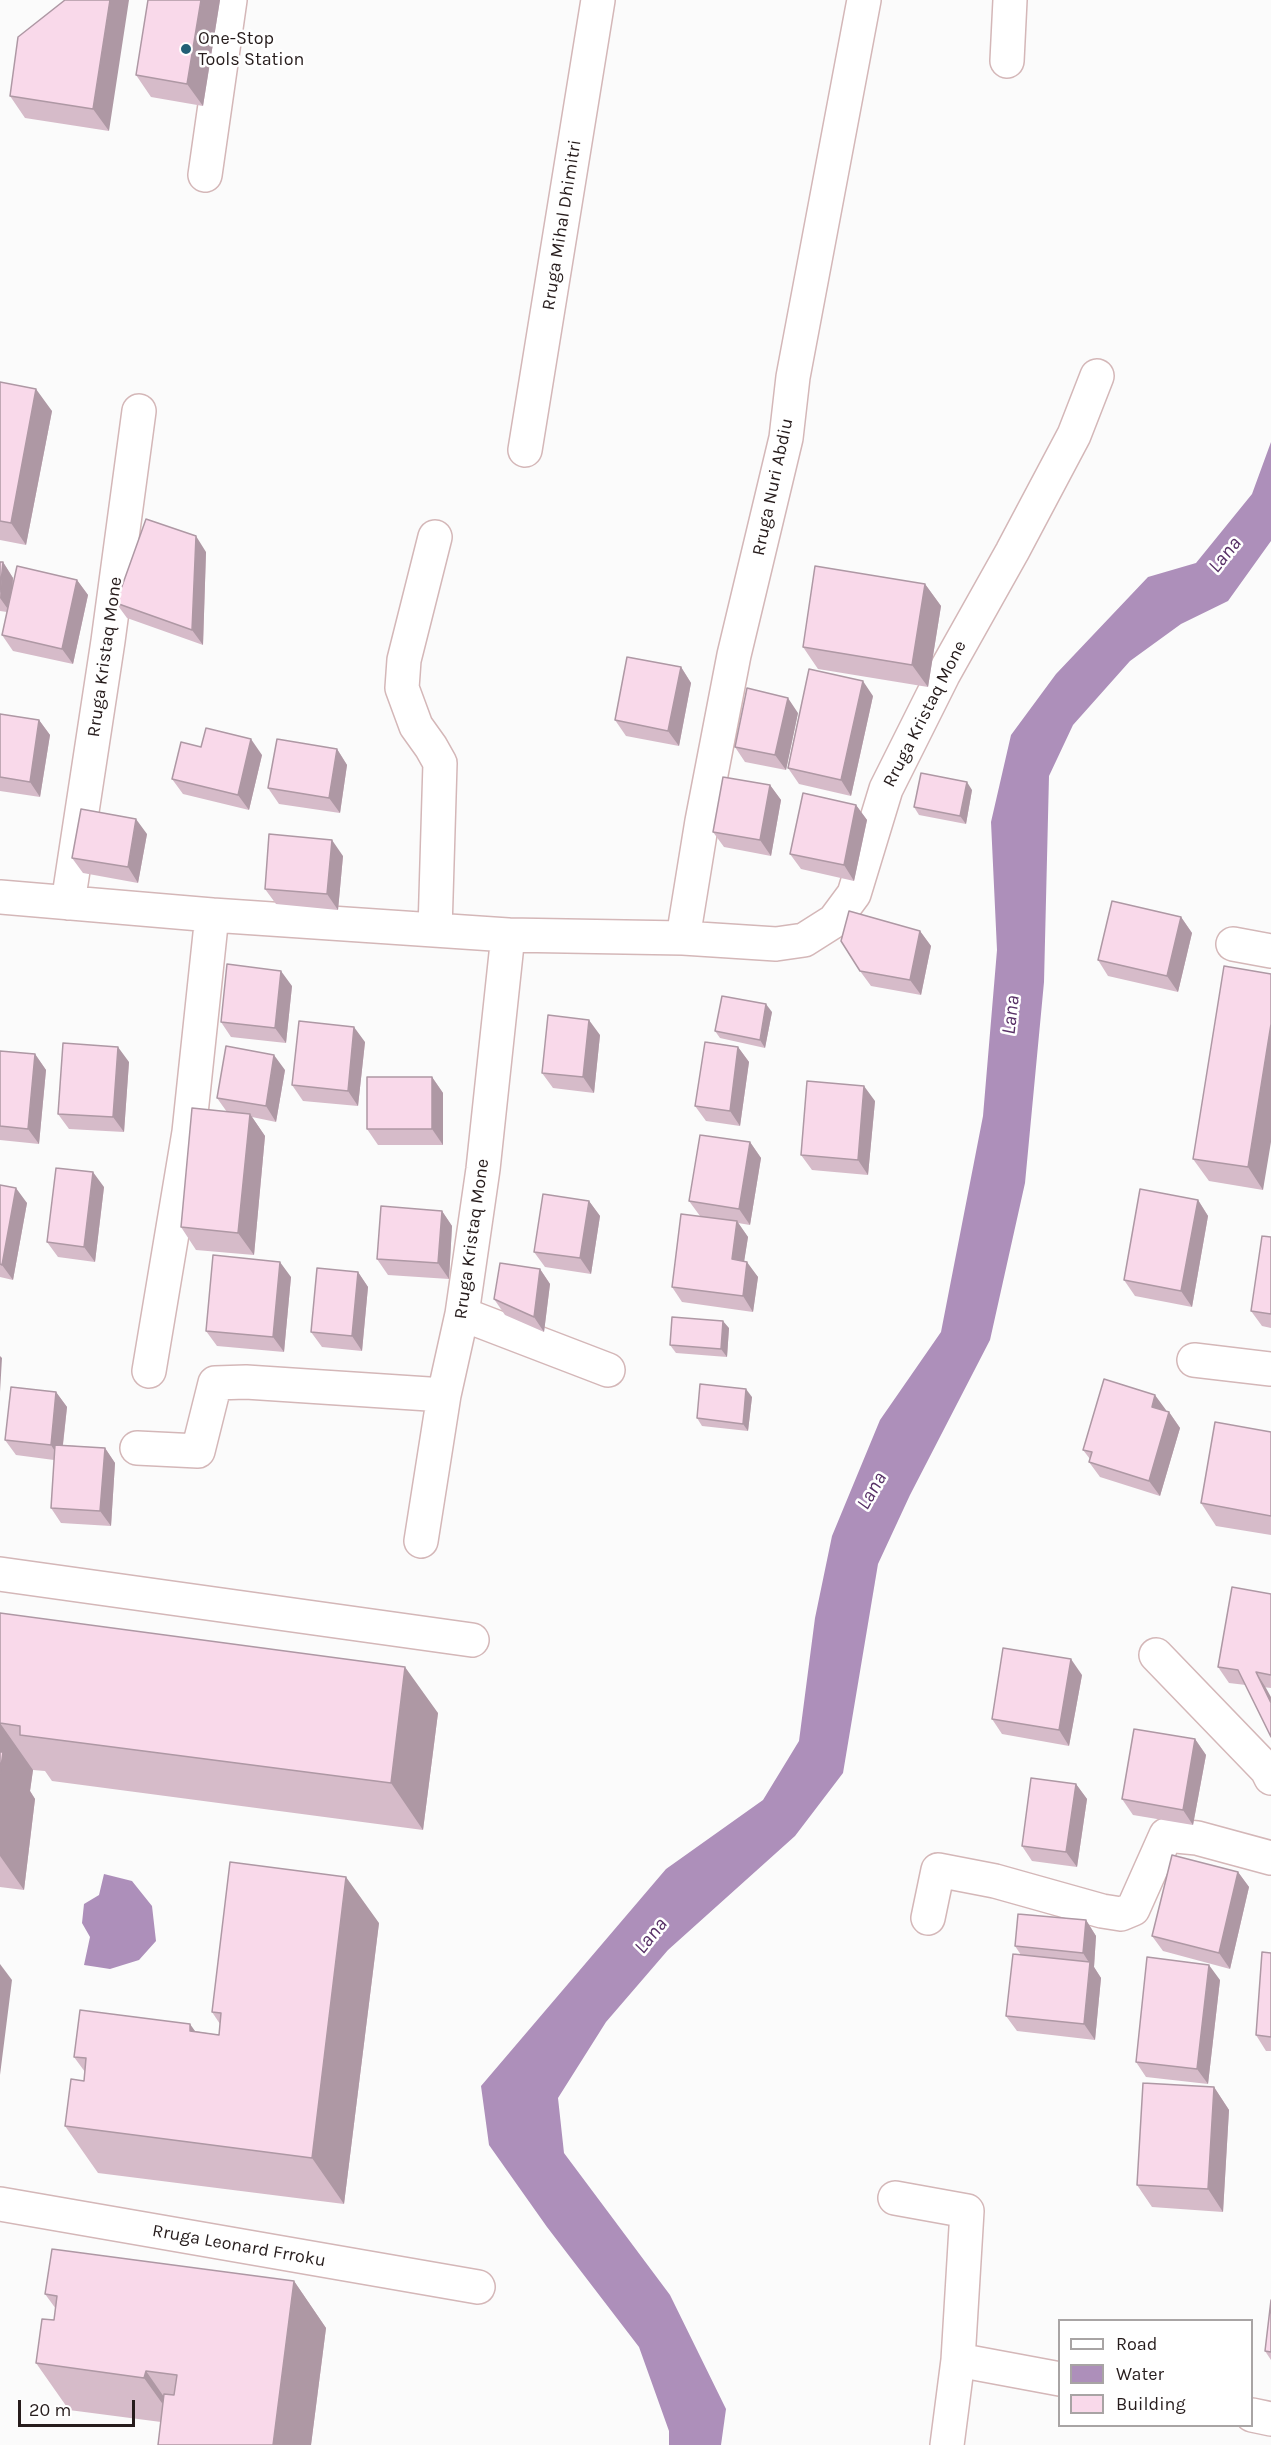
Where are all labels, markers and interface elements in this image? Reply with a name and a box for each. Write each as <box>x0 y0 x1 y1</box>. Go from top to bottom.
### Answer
place label: One-Stop Tools Station <box>198 28 304 70</box>
marker: One-Stop Tools Station <box>179 42 193 56</box>
street label: Rruga Mihal Dhimitri <box>538 138 586 312</box>
street label: Rruga Nuri Abdiu <box>748 416 798 558</box>
water label: Lana <box>1203 532 1247 578</box>
street label: Rruga Kristaq Mone <box>83 575 127 739</box>
street label: Rruga Kristaq Mone <box>879 637 971 791</box>
water label: Lana <box>997 994 1025 1036</box>
street label: Rruga Kristaq Mone <box>450 1157 494 1321</box>
water label: Lana <box>852 1468 892 1514</box>
water label: Lana <box>629 1913 673 1959</box>
street label: Rruga Leonard Frroku <box>151 2220 327 2272</box>
legend <box>1058 2319 1253 2427</box>
text: Road <box>1116 2333 1157 2355</box>
text: Water <box>1116 2363 1164 2385</box>
scale bar <box>21 2388 138 2426</box>
text: Building <box>1116 2393 1186 2415</box>
text: 20 m <box>29 2399 71 2421</box>

